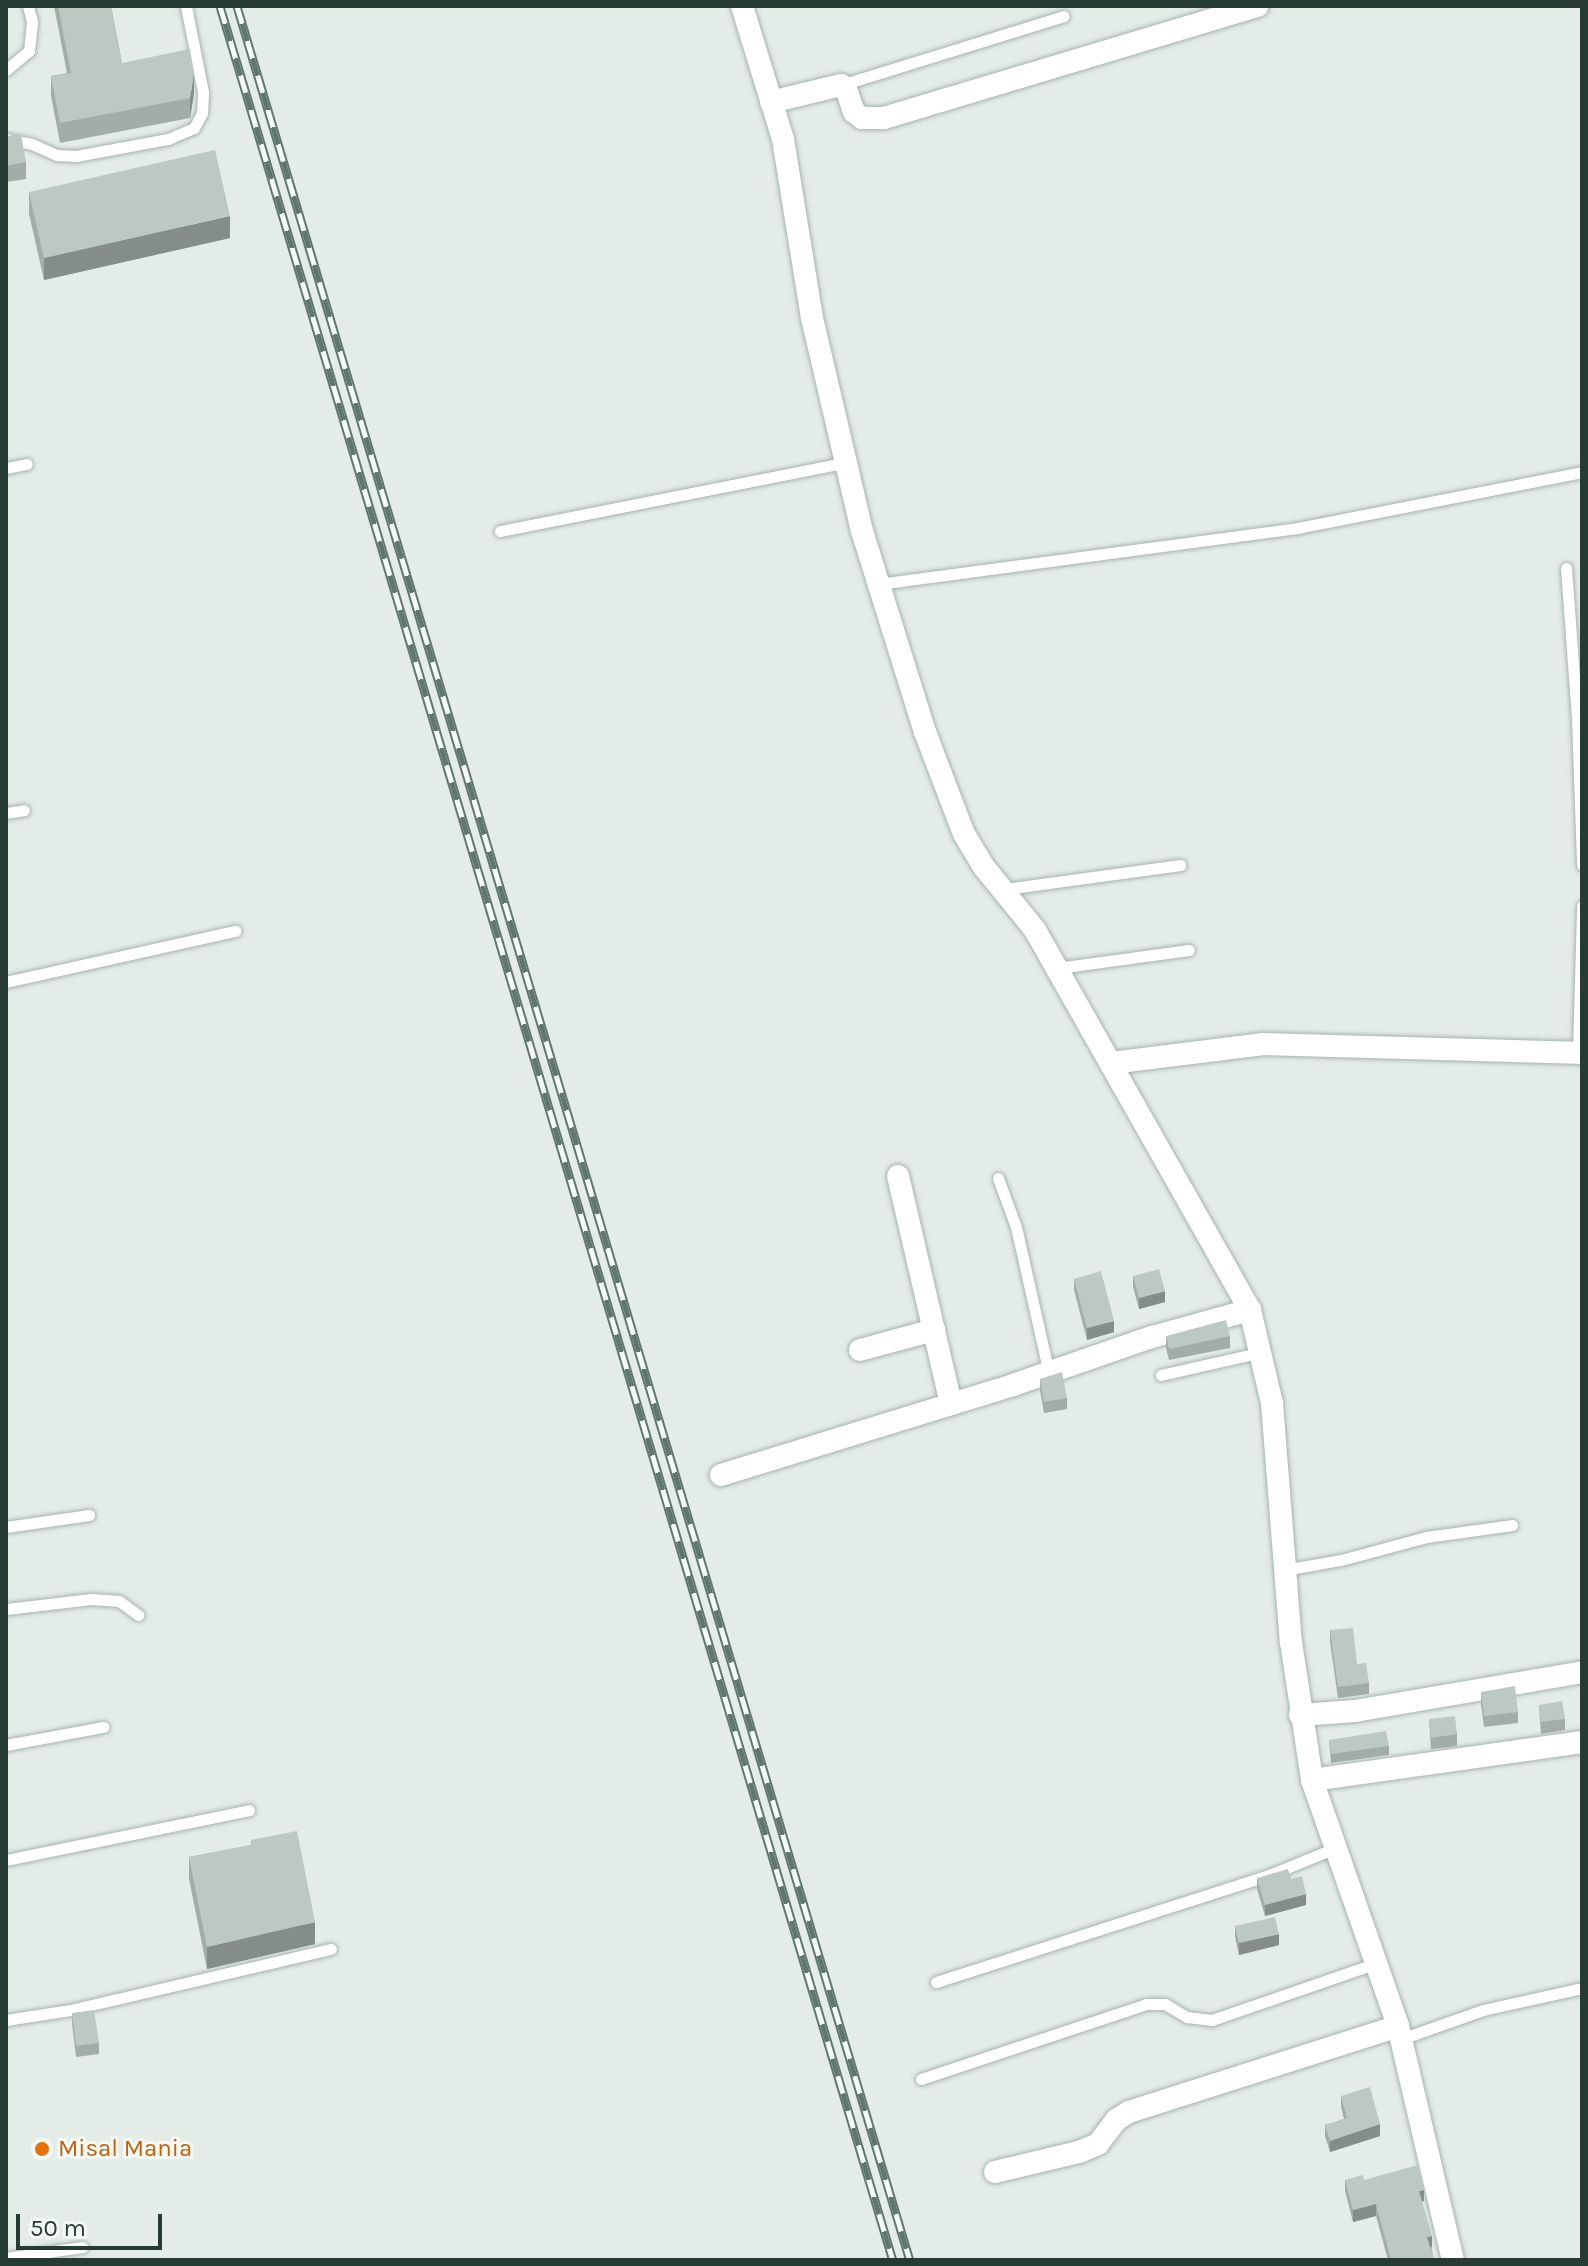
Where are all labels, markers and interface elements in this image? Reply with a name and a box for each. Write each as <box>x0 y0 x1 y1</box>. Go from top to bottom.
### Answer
place label: Misal Mania <box>58 2135 192 2163</box>
marker: Misal Mania <box>33 2140 51 2158</box>
scale bar <box>20 2198 166 2248</box>
text: 50 m <box>30 2214 86 2242</box>

